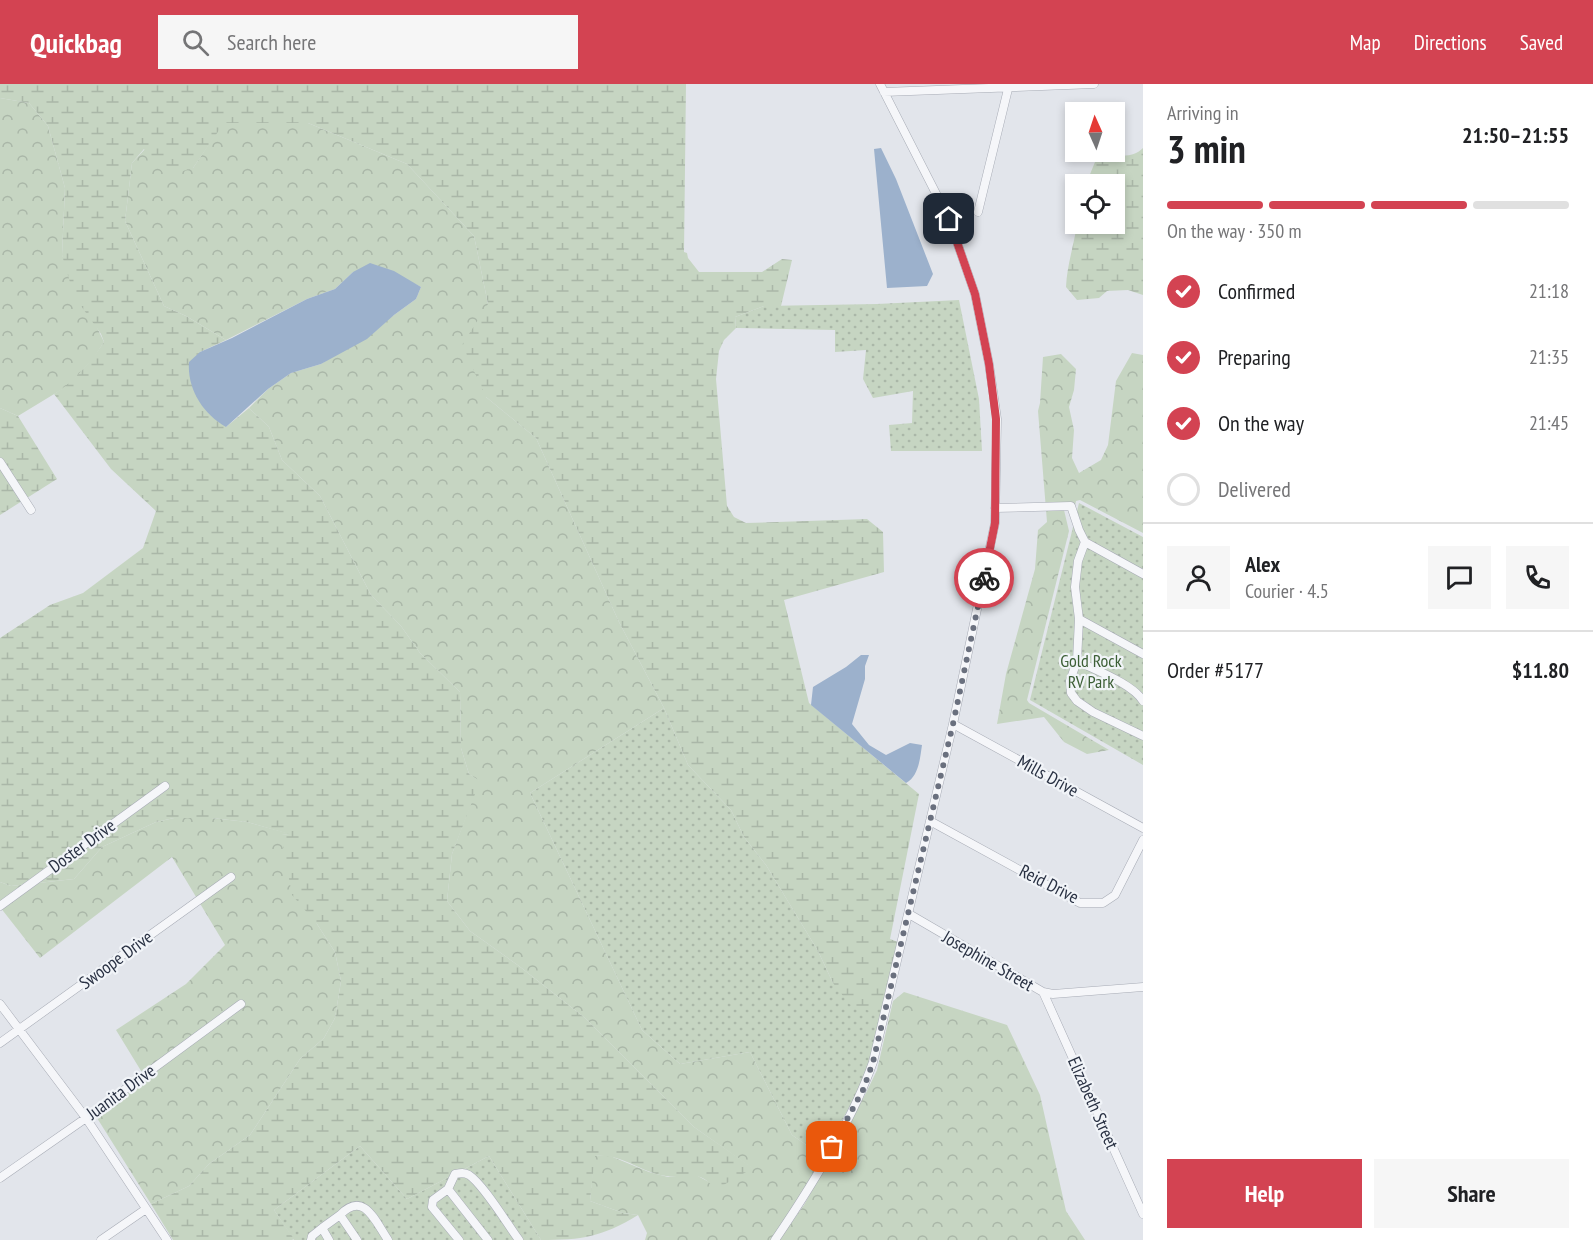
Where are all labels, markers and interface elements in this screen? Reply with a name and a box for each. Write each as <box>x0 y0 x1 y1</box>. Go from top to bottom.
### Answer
search box <box>158 15 578 69</box>
text: Quickbag <box>30 24 122 61</box>
icon: search <box>179 26 212 59</box>
text: Search here <box>227 28 316 56</box>
text: Map <box>1350 29 1381 56</box>
text: Directions <box>1414 29 1487 56</box>
text: Saved <box>1520 29 1563 56</box>
text: Arriving in <box>1167 100 1239 126</box>
north arrow <box>1065 102 1125 162</box>
map controls <box>1065 102 1125 234</box>
text: 21:50–21:55 <box>1462 121 1569 149</box>
text: 3 min <box>1167 123 1246 174</box>
button: locate <box>1065 174 1125 234</box>
pin <box>923 193 974 244</box>
icon: home <box>932 202 965 235</box>
text: On the way · 350 m <box>1167 218 1302 244</box>
icon: check <box>1167 275 1200 308</box>
text: Confirmed <box>1218 277 1295 305</box>
text: 21:18 <box>1529 278 1569 304</box>
icon: check <box>1167 341 1200 374</box>
text: Preparing <box>1218 343 1291 371</box>
text: 21:35 <box>1529 344 1569 370</box>
icon: check <box>1167 407 1200 440</box>
text: On the way <box>1218 409 1304 437</box>
text: 21:45 <box>1529 410 1569 436</box>
text: Delivered <box>1218 475 1291 503</box>
button: person <box>1167 546 1230 609</box>
button: chat <box>1428 546 1491 609</box>
button: phone <box>1506 546 1569 609</box>
courier <box>954 548 1014 608</box>
text: Alex <box>1245 550 1280 578</box>
icon: bike <box>968 562 1001 595</box>
text: Courier · 4.5 <box>1245 578 1329 604</box>
park label: Gold Rock RV Park <box>1060 649 1122 693</box>
text: Order #5177 <box>1167 656 1264 684</box>
text: $11.80 <box>1512 656 1569 684</box>
street label: Mills Drive <box>1014 749 1083 802</box>
street label: Doster Drive <box>44 814 120 878</box>
street label: Reid Drive <box>1016 859 1083 908</box>
street label: Swoope Drive <box>74 925 157 994</box>
street label: Josephine Street <box>938 925 1038 996</box>
street label: Elizabeth Street <box>1063 1053 1124 1153</box>
street label: Juanita Drive <box>81 1059 160 1125</box>
pin <box>806 1121 857 1172</box>
icon: bag <box>815 1130 848 1163</box>
button: Help <box>1167 1159 1362 1228</box>
button: Share <box>1374 1159 1569 1228</box>

